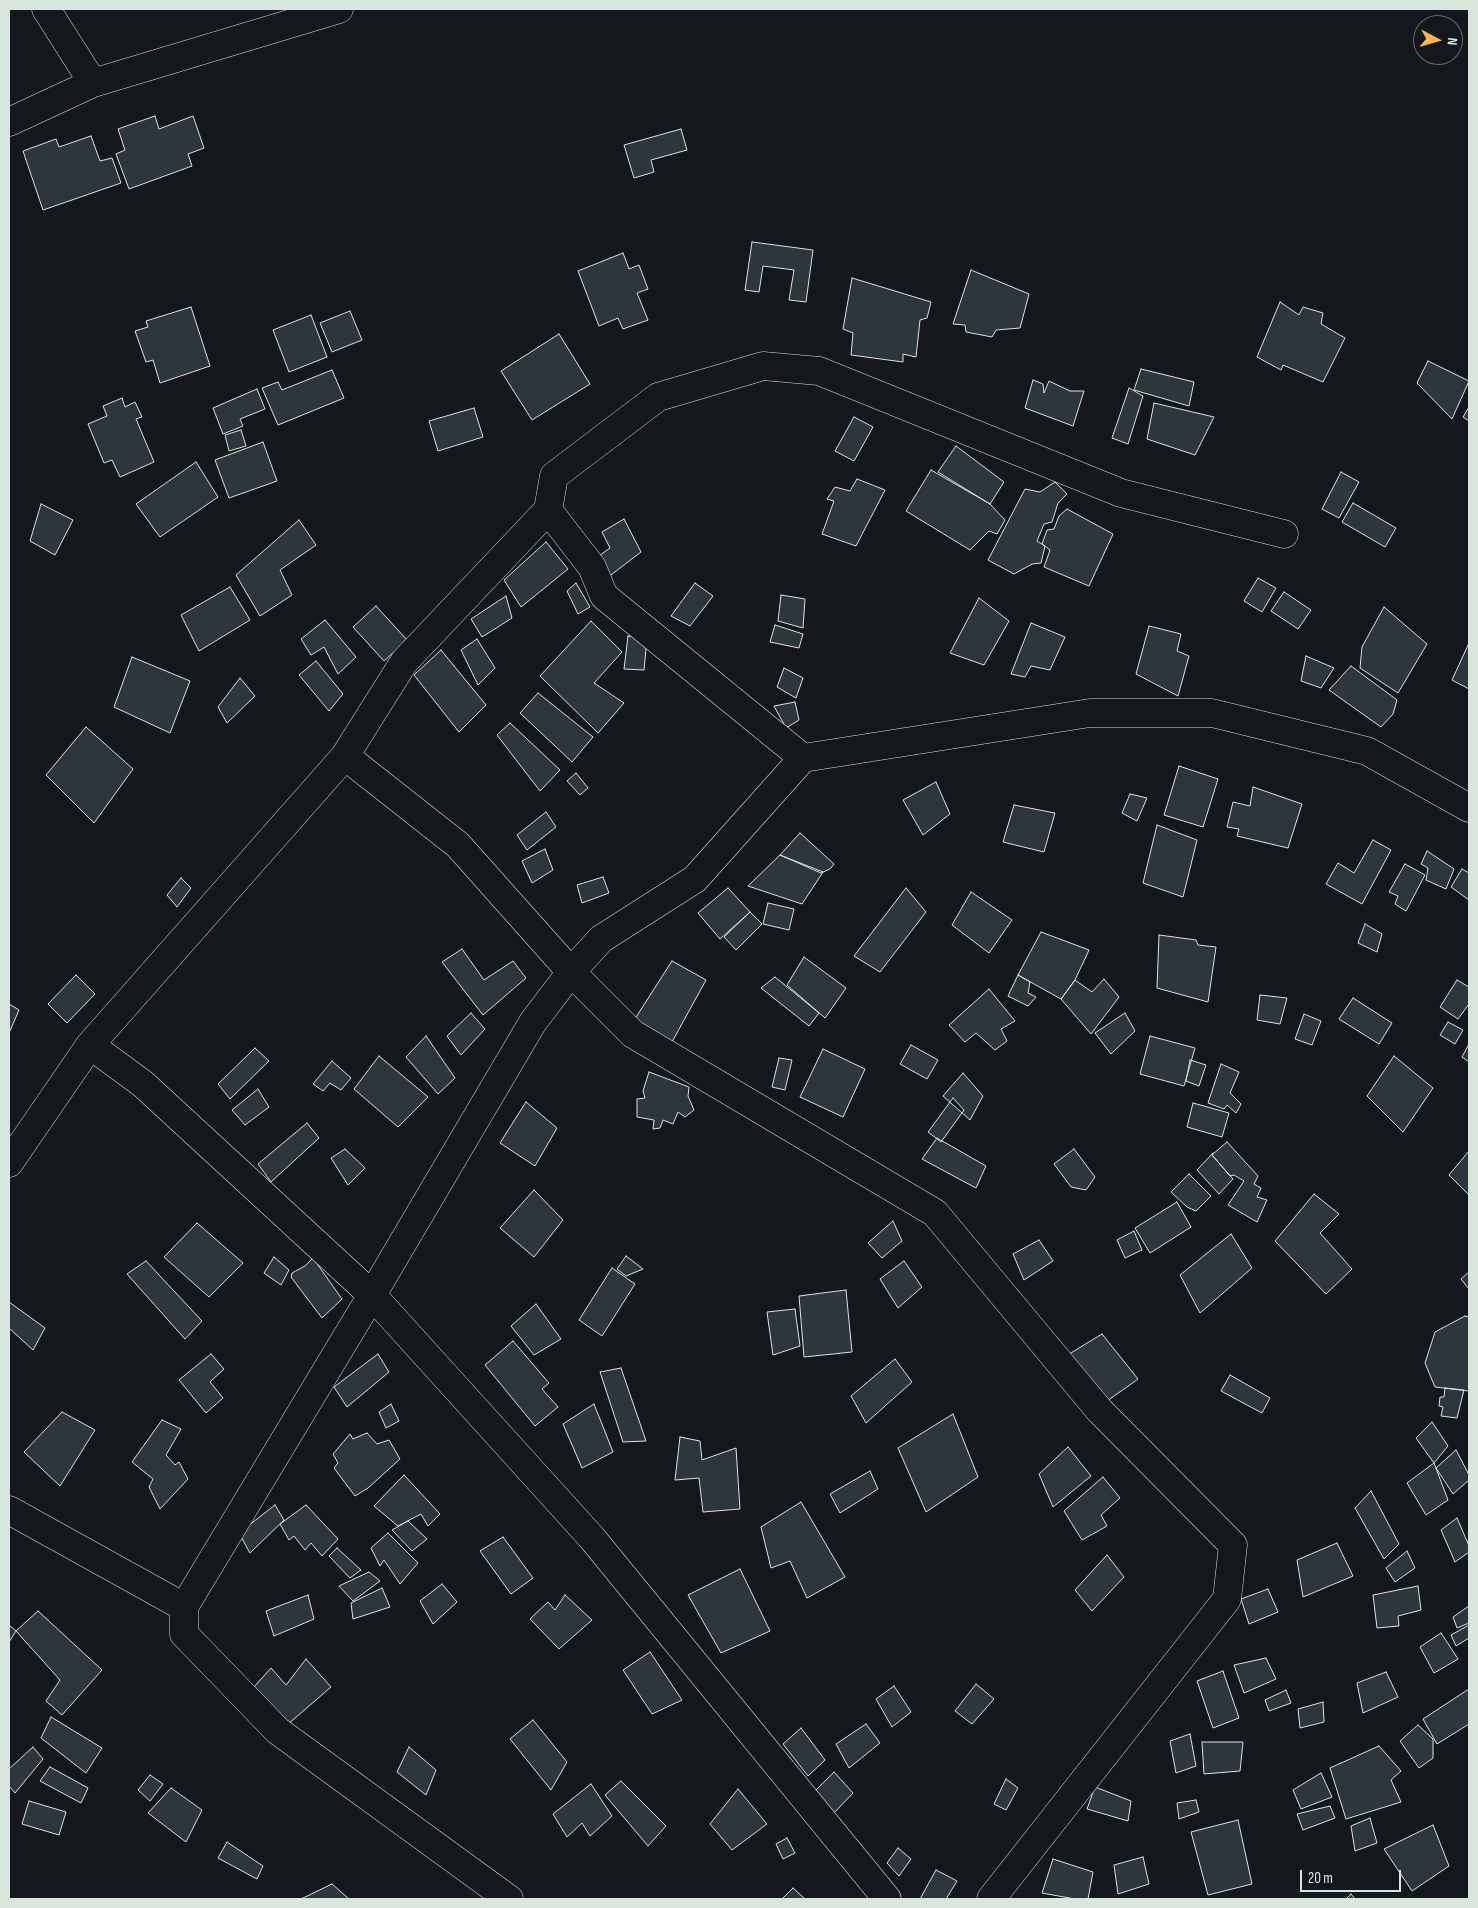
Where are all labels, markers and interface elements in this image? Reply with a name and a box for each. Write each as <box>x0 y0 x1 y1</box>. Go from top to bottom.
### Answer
north arrow <box>1413 15 1463 65</box>
text: N <box>1444 37 1461 46</box>
scale bar <box>1303 1860 1404 1892</box>
text: 20 m <box>1308 1869 1333 1888</box>

